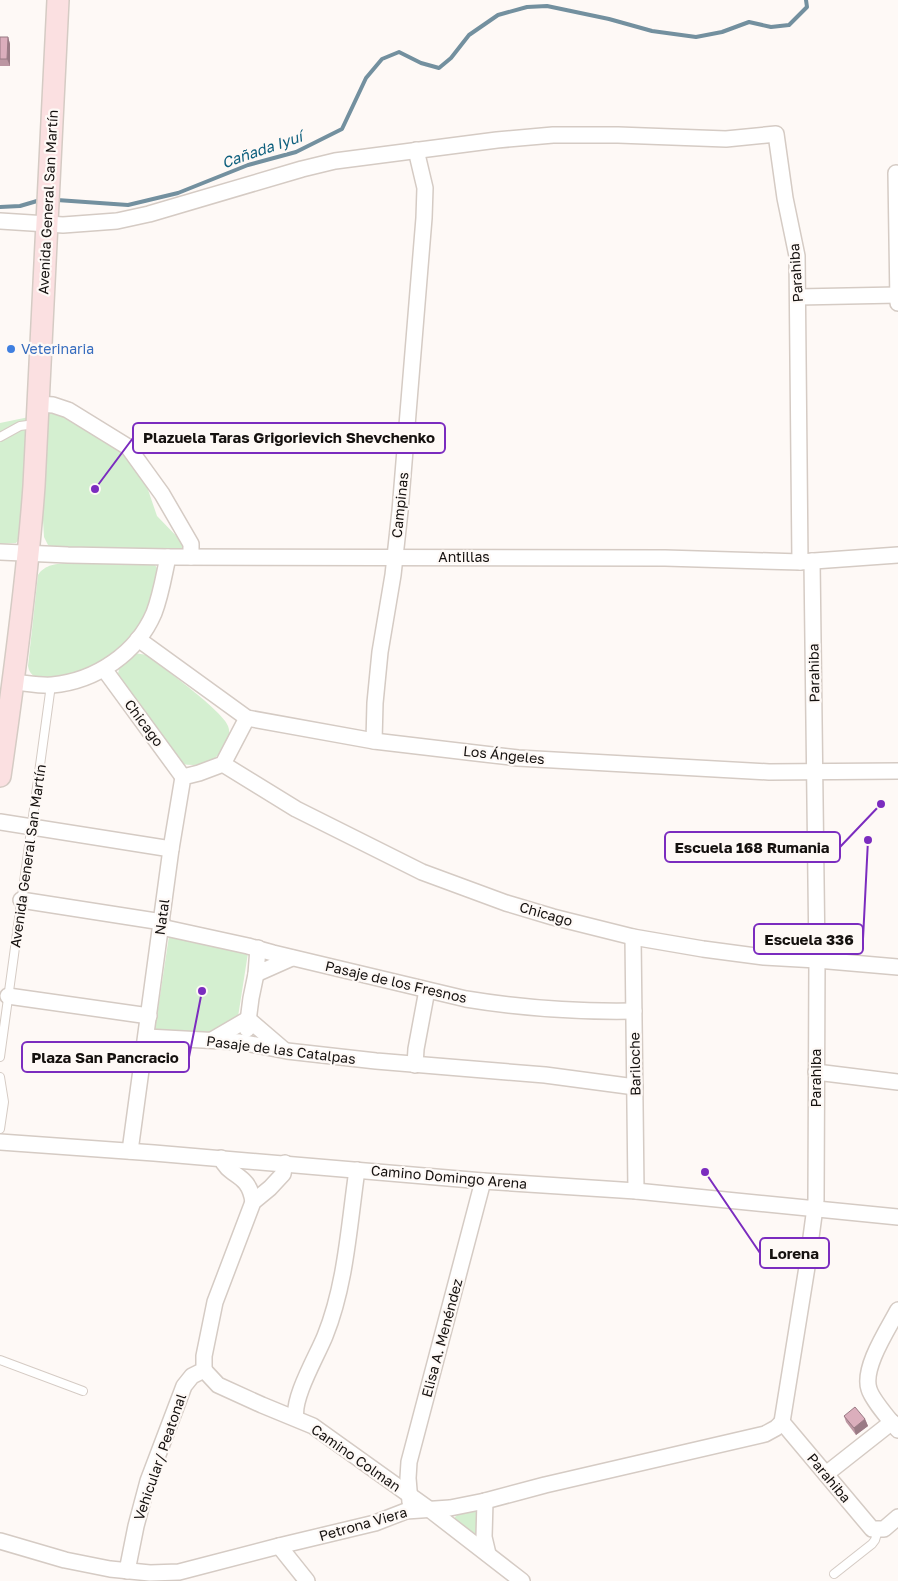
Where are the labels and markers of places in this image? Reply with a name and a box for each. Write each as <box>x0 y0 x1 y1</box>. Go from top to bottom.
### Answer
place label: Veterinaria <box>21 340 94 357</box>
marker: Veterinaria <box>5 343 17 355</box>
callout: Plazuela Taras Grigorievich Shevchenko <box>133 423 445 453</box>
callout: Escuela 168 Rumania <box>665 832 840 862</box>
callout: Escuela 336 <box>754 924 863 954</box>
callout: Plaza San Pancracio <box>22 1042 189 1072</box>
callout: Lorena <box>760 1238 829 1268</box>

